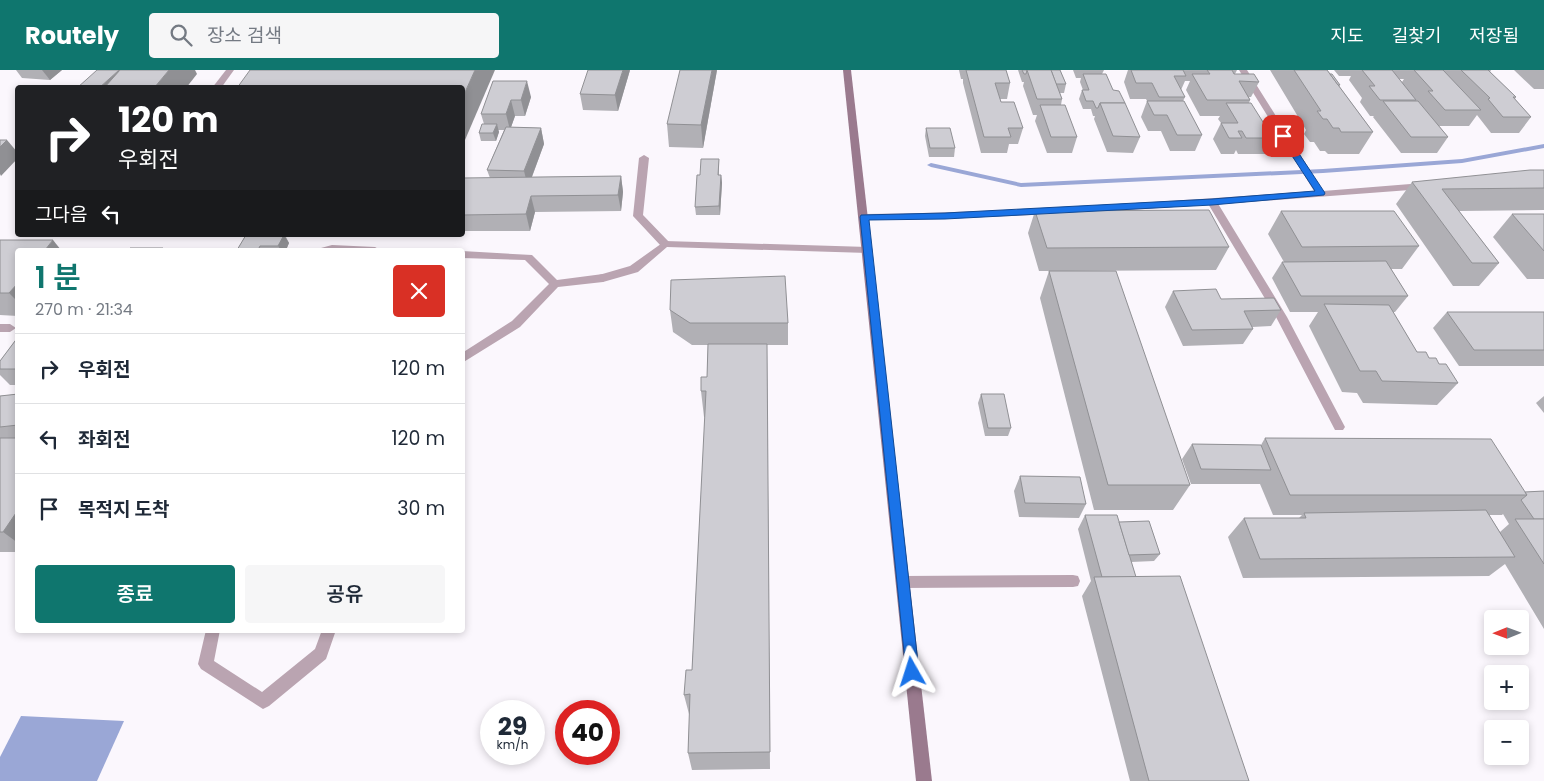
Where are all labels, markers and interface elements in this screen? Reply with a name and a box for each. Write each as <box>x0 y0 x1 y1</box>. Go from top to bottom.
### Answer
search box <box>149 13 499 58</box>
text: Routely <box>25 19 119 52</box>
icon: search <box>167 21 195 49</box>
text: 장소 검색 <box>207 22 282 49</box>
text: 지도 <box>1331 23 1364 48</box>
text: 길찾기 <box>1392 23 1441 48</box>
text: 저장됨 <box>1469 23 1519 48</box>
text: 120 m <box>118 95 218 144</box>
icon: right <box>35 105 100 170</box>
pin <box>1262 115 1304 157</box>
icon: arrive <box>1269 122 1297 150</box>
text: 우회전 <box>118 144 179 175</box>
icon: left <box>97 200 125 228</box>
text: 그다음 <box>35 201 87 228</box>
text: 1 분 <box>35 256 81 299</box>
button: close <box>393 265 445 317</box>
text: 270 m · 21:34 <box>35 298 133 321</box>
icon: right <box>35 355 63 383</box>
text: 120 m <box>391 355 445 382</box>
text: 우회전 <box>78 356 130 383</box>
icon: left <box>35 425 63 453</box>
text: 120 m <box>391 425 445 452</box>
text: 좌회전 <box>78 426 130 453</box>
icon: arrive <box>35 495 63 523</box>
text: 30 m <box>397 495 445 522</box>
text: 목적지 도착 <box>78 496 169 523</box>
button: 종료 <box>35 565 235 623</box>
button: 공유 <box>245 565 445 623</box>
north arrow <box>1484 610 1529 655</box>
map controls <box>1484 610 1529 765</box>
position arrow <box>885 645 937 697</box>
button: + <box>1484 665 1529 710</box>
speed limit sign: 40 <box>555 700 620 765</box>
text: 29 <box>498 709 527 744</box>
button: − <box>1484 720 1529 765</box>
text: km/h <box>497 736 528 753</box>

